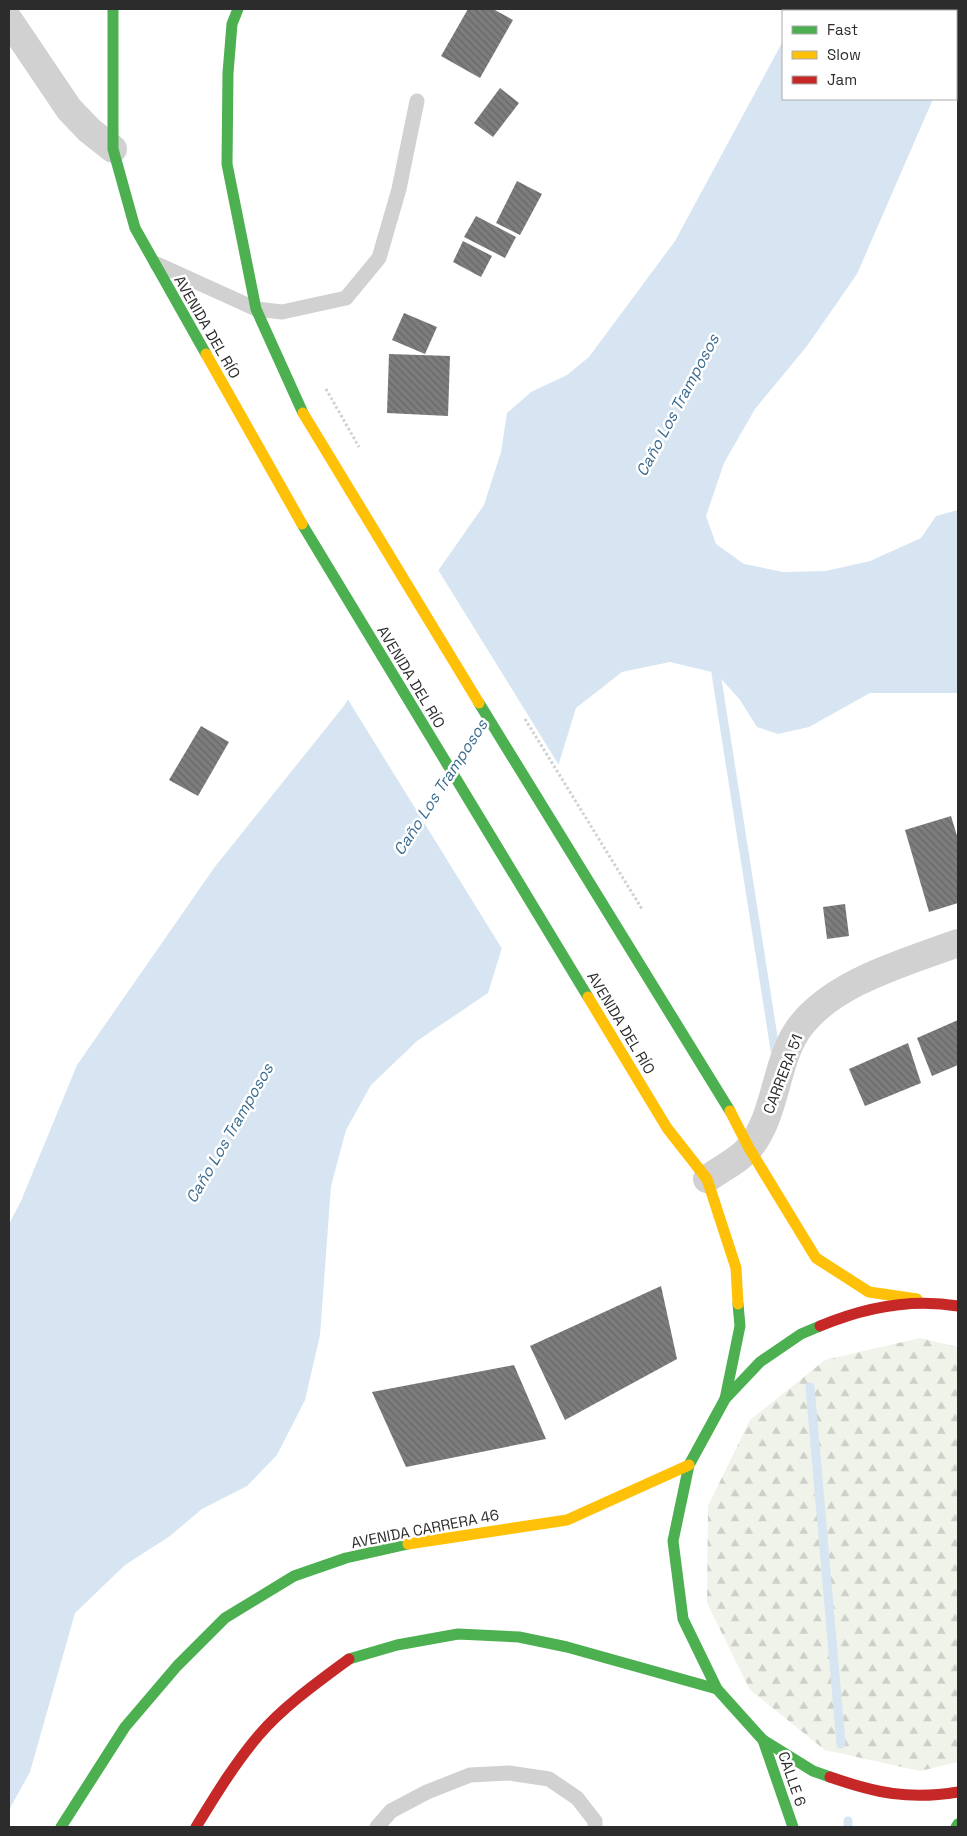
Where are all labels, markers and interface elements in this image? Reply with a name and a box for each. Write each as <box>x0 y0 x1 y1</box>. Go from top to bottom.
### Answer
legend <box>782 10 957 100</box>
text: Fast <box>827 20 858 39</box>
text: Slow <box>827 45 861 64</box>
text: Jam <box>827 70 857 89</box>
street label: AVENIDA DEL RÍO <box>170 272 245 382</box>
water label: Caño Los Tramposos <box>631 330 724 480</box>
street label: AVENIDA DEL RÍO <box>373 622 449 731</box>
water label: Caño Los Tramposos <box>389 715 493 859</box>
street label: AVENIDA DEL RÍO <box>583 968 659 1077</box>
street label: CARRERA 51 <box>759 1031 806 1116</box>
water label: Caño Los Tramposos <box>181 1059 278 1207</box>
street label: AVENIDA CARRERA 46 <box>349 1505 501 1552</box>
street label: CALLE 6 <box>774 1749 811 1809</box>

